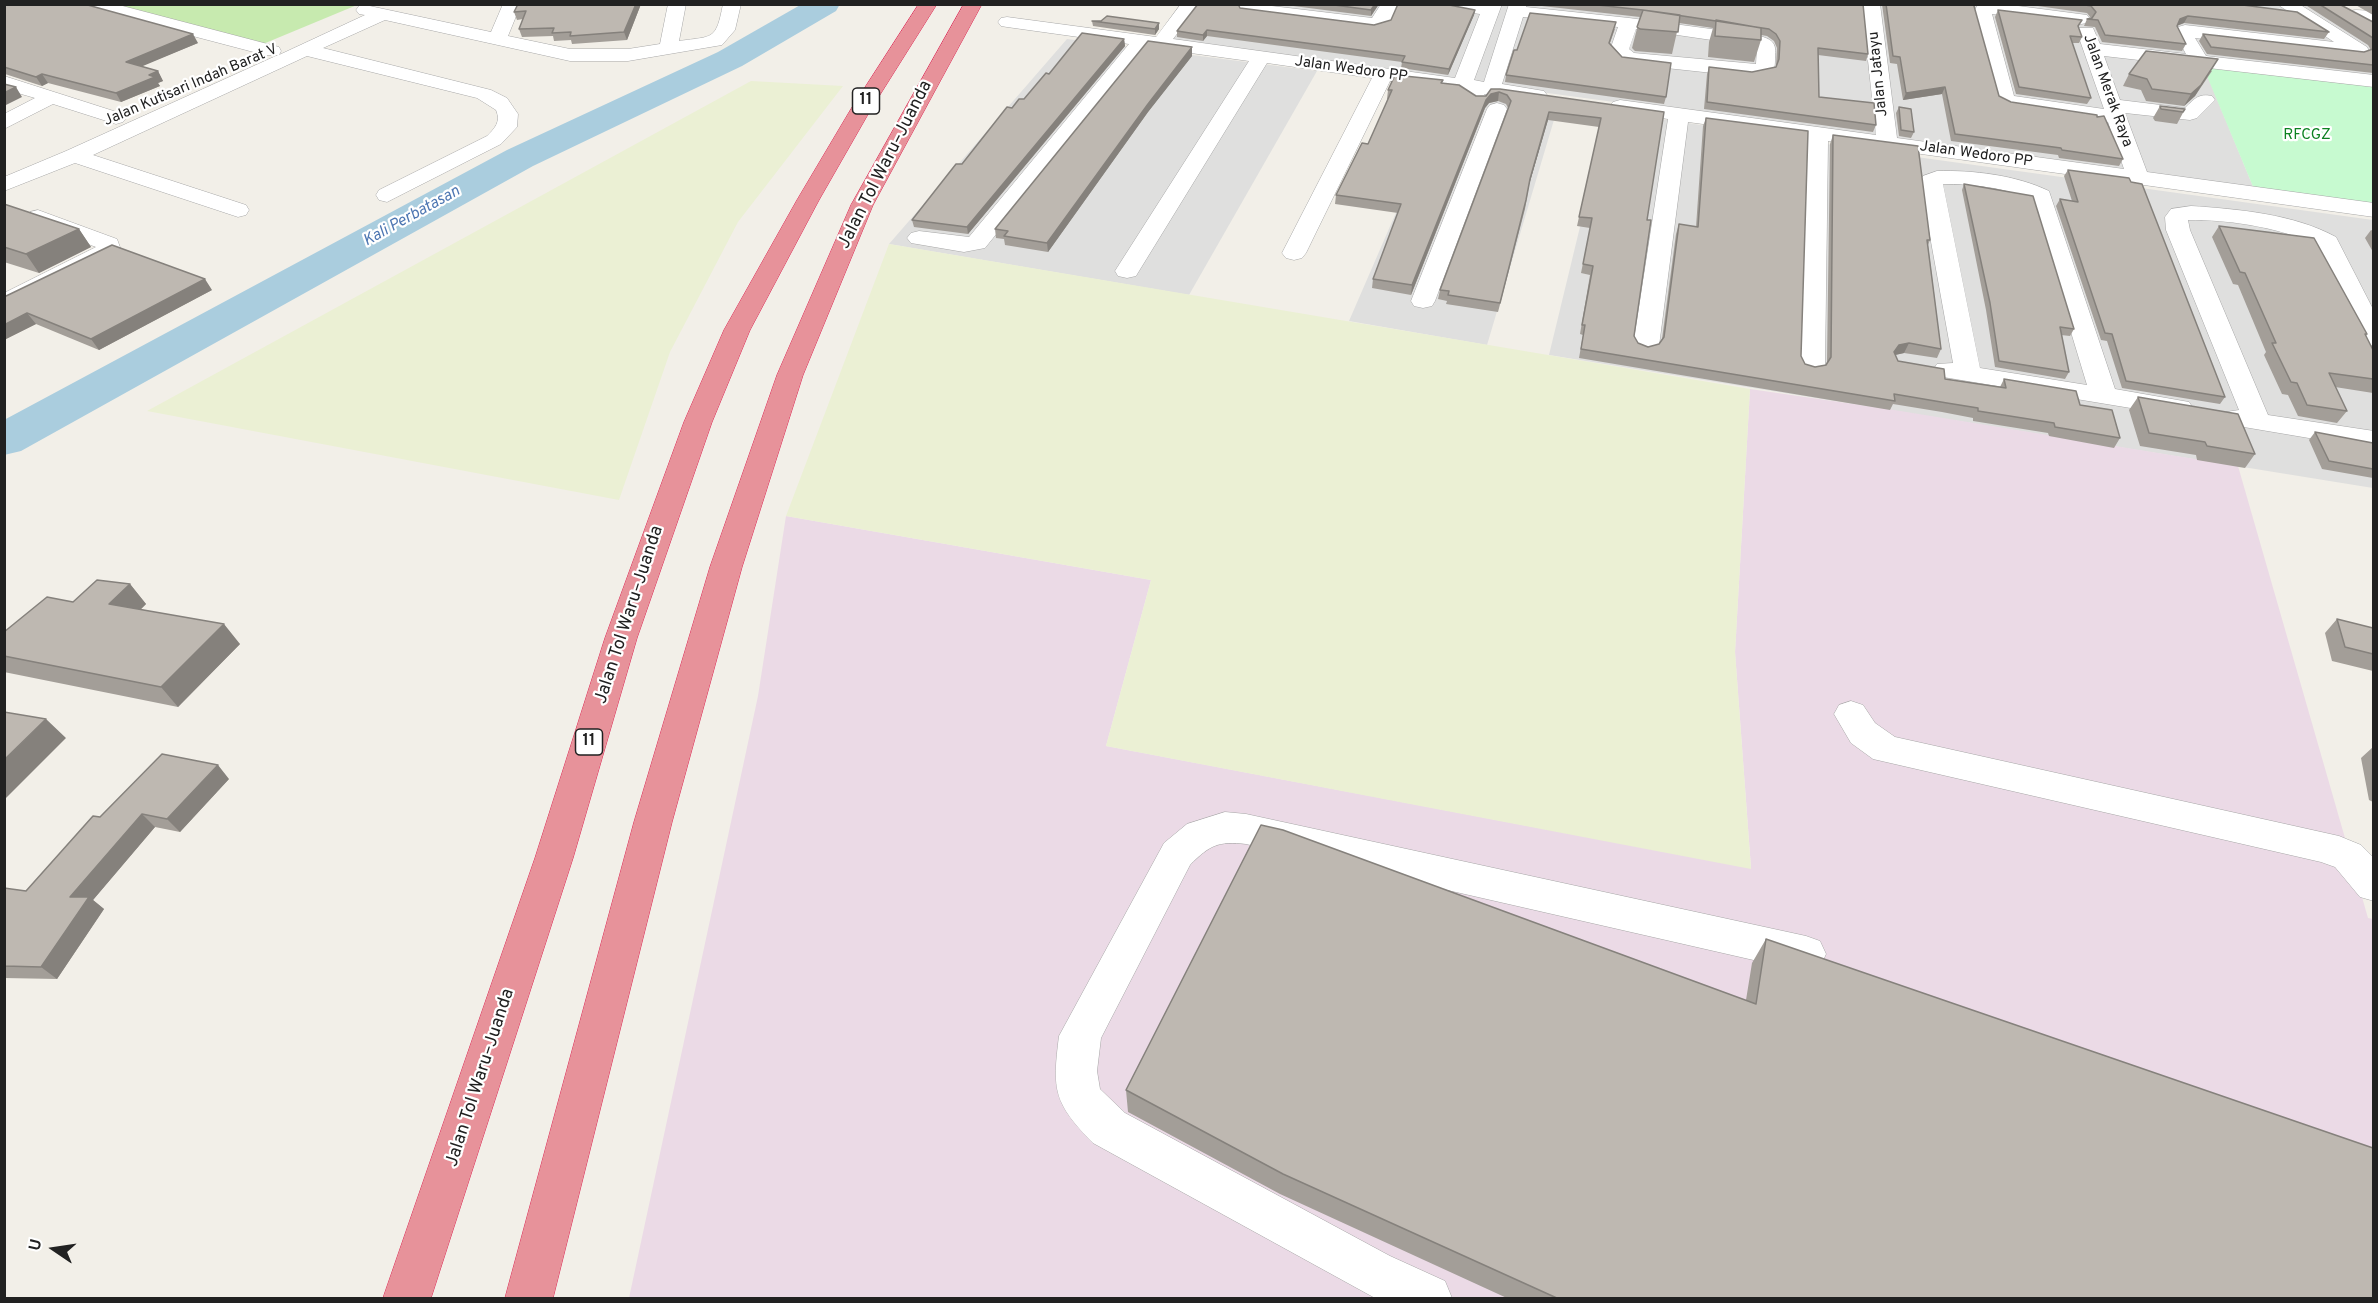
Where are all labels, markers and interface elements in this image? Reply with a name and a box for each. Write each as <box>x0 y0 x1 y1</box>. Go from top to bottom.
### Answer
street label: Jalan Jatayu <box>1866 30 1892 118</box>
street label: Jalan Merak Raya <box>2078 32 2136 150</box>
street label: Jalan Kutisari Indah Barat V <box>101 41 281 131</box>
street label: Jalan Wedoro PP <box>1293 53 1409 87</box>
street label: Jalan Tol Waru–Juanda <box>834 77 938 253</box>
road number: 11 <box>852 88 880 114</box>
park label: RFCGZ <box>2283 127 2331 145</box>
street label: Jalan Wedoro PP <box>1918 138 2034 172</box>
water label: Kali Perbatasan <box>360 182 464 252</box>
street label: Jalan Tol Waru–Juanda <box>591 523 669 707</box>
road number: 11 <box>576 729 602 755</box>
street label: Jalan Tol Waru–Juanda <box>442 986 520 1170</box>
north arrow <box>24 1219 84 1279</box>
text: U <box>25 1237 47 1253</box>

